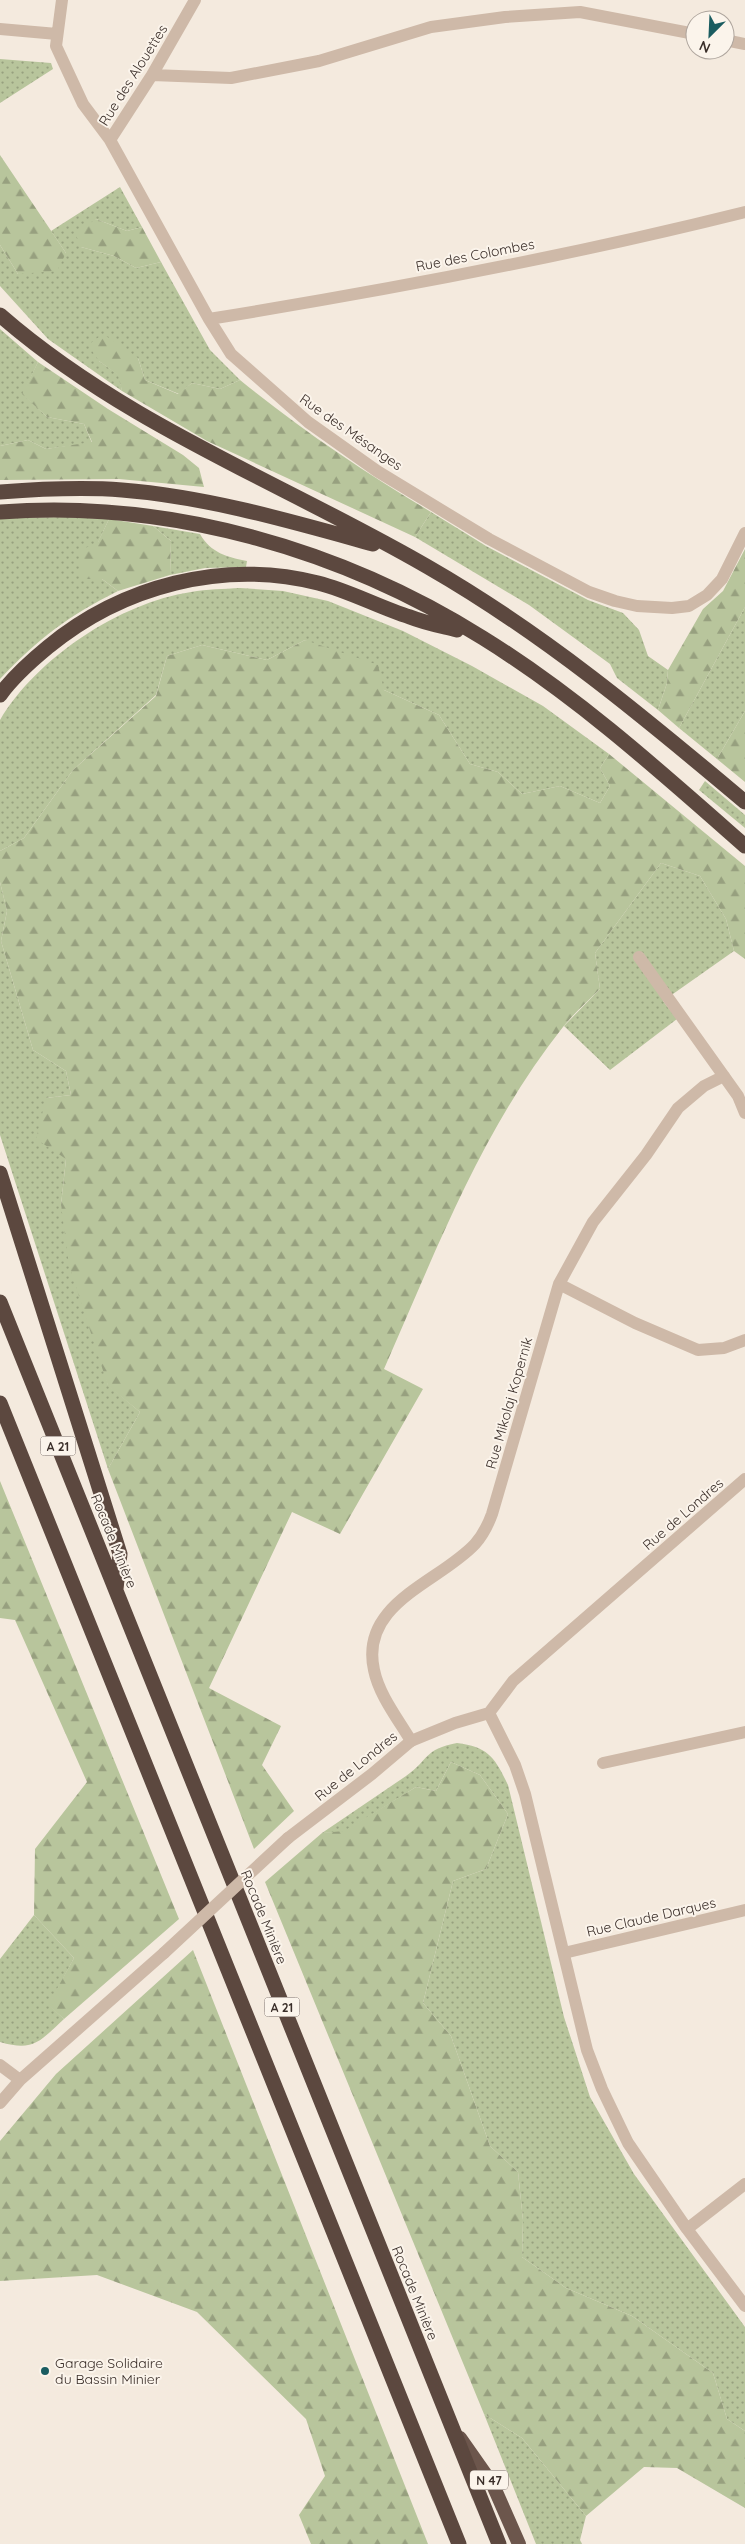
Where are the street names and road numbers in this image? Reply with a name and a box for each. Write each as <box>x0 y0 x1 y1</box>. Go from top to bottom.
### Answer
street label: Rue des Alouettes <box>95 21 171 129</box>
street label: Rue des Colombes <box>414 235 536 275</box>
street label: Rue des Mésanges <box>296 390 406 474</box>
street label: Rue Mikolaj Kopernik <box>482 1335 536 1471</box>
road number: A 21 <box>40 1436 76 1455</box>
street label: Rue de Londres <box>639 1474 727 1554</box>
street label: Rocade Minière <box>87 1491 141 1591</box>
street label: Rue de Londres <box>311 1727 401 1805</box>
street label: Rocade Minière <box>237 1867 291 1967</box>
street label: Rue Claude Darques <box>584 1893 718 1941</box>
road number: A 21 <box>264 1998 300 2016</box>
street label: Rocade Minière <box>388 2243 442 2343</box>
road number: N 47 <box>470 2470 508 2490</box>

